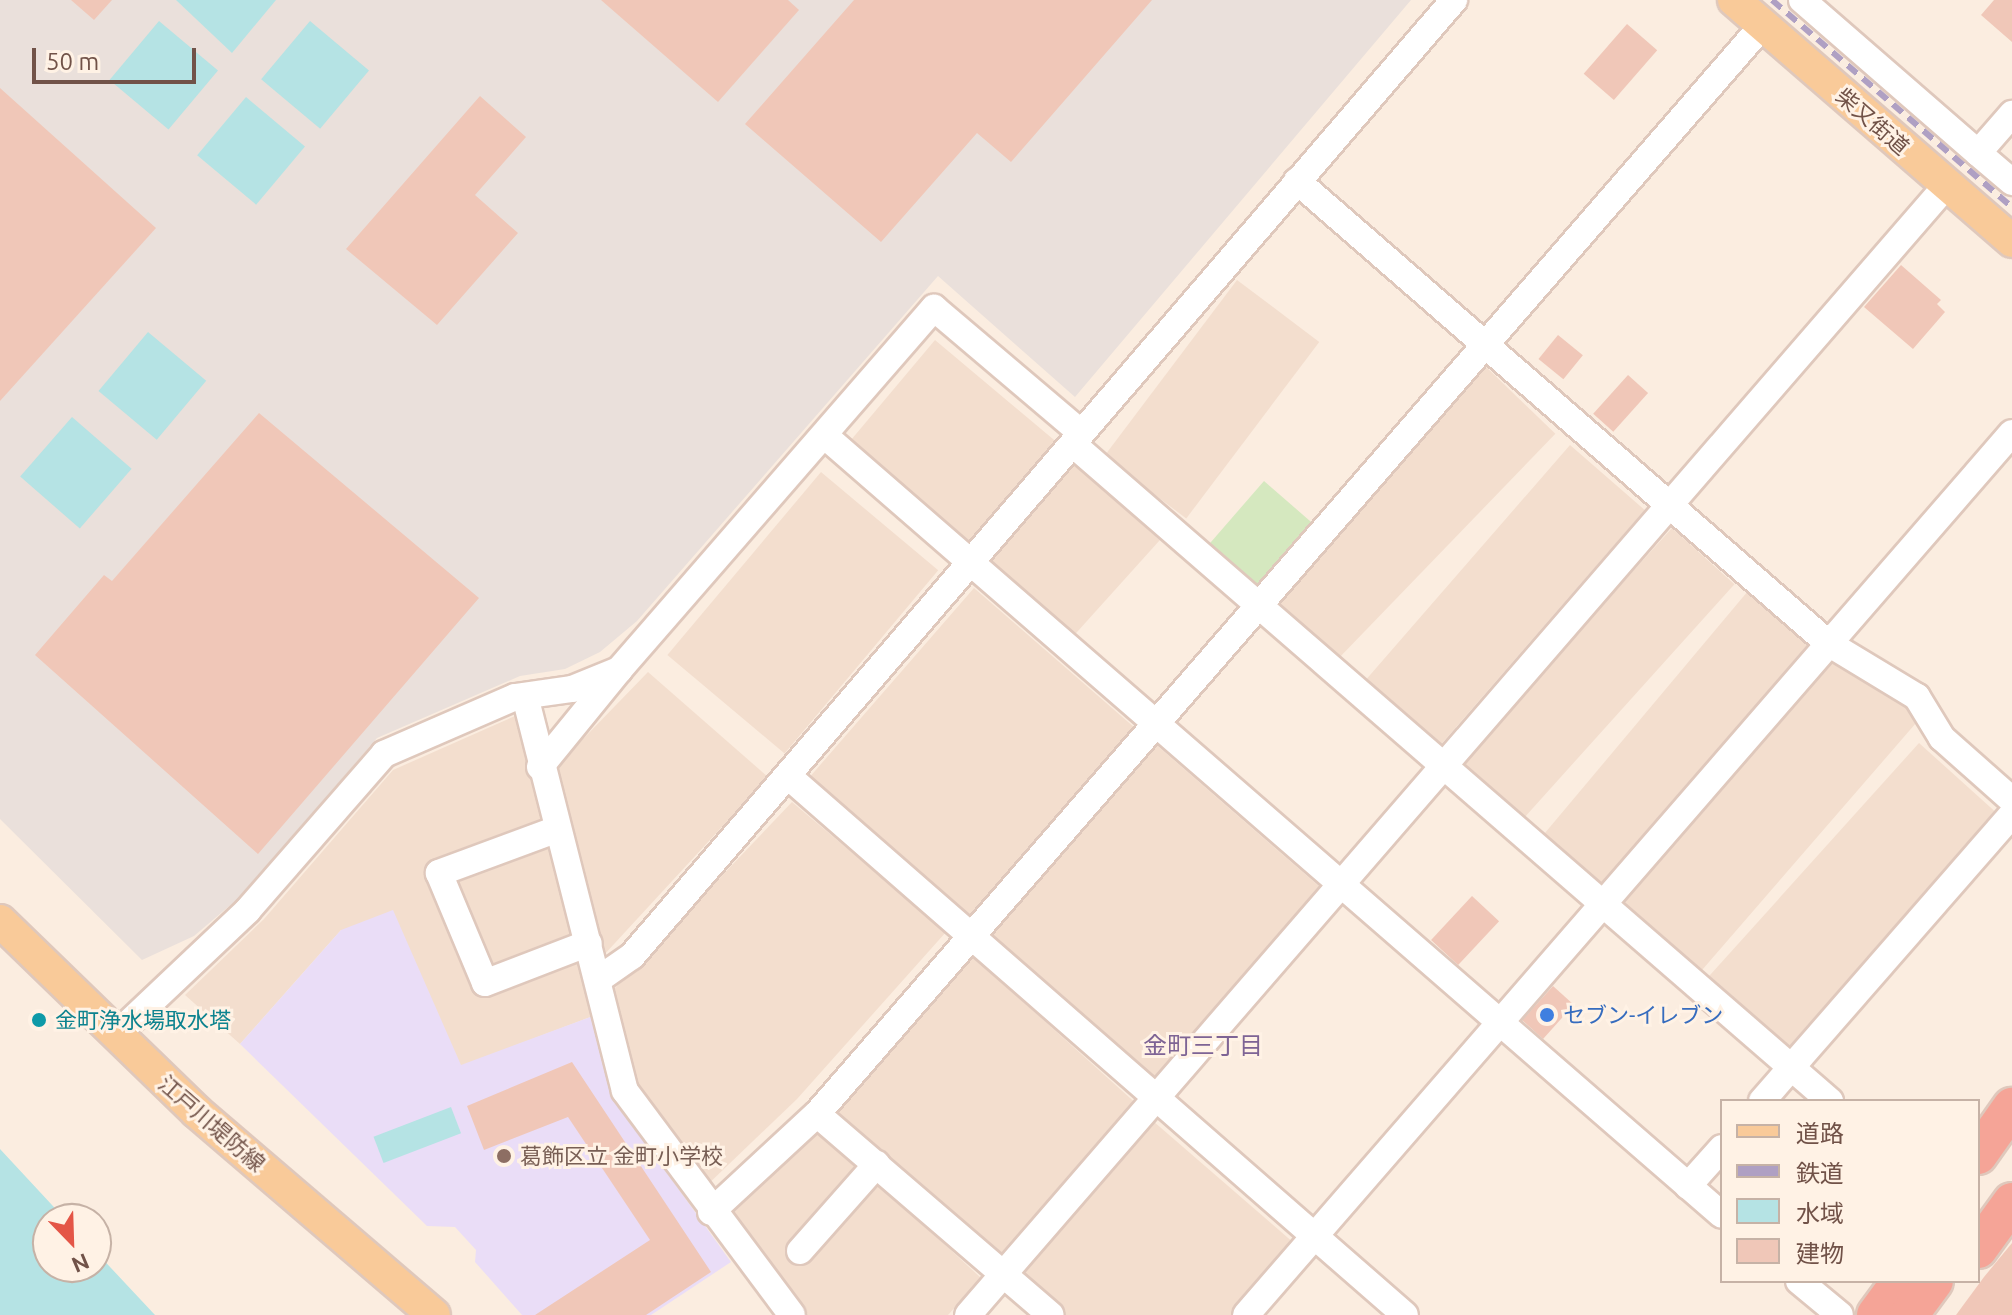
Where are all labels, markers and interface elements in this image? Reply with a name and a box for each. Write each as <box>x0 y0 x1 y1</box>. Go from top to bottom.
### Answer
scale bar <box>36 32 200 82</box>
text: 50 m <box>46 48 99 75</box>
street label: 柴又街道 <box>1831 82 1915 160</box>
place label: セブン-イレブン <box>1563 1002 1723 1028</box>
marker: セブン-イレブン <box>1538 1006 1556 1024</box>
place label: 金町浄水場取水塔 <box>55 1007 231 1033</box>
marker: 金町浄水場取水塔 <box>30 1011 48 1029</box>
district label: 金町三丁目 <box>1143 1032 1263 1060</box>
street label: 江戸川堤防線 <box>154 1070 270 1176</box>
legend <box>1720 1099 1980 1283</box>
text: 道路 <box>1796 1120 1844 1147</box>
place label: 葛飾区立 金町小学校 <box>520 1143 723 1169</box>
marker: 葛飾区立 金町小学校 <box>495 1147 513 1165</box>
text: 鉄道 <box>1796 1160 1844 1187</box>
text: 水域 <box>1796 1200 1844 1227</box>
north arrow <box>32 1203 112 1283</box>
text: 建物 <box>1796 1240 1844 1267</box>
text: N <box>68 1249 93 1278</box>

